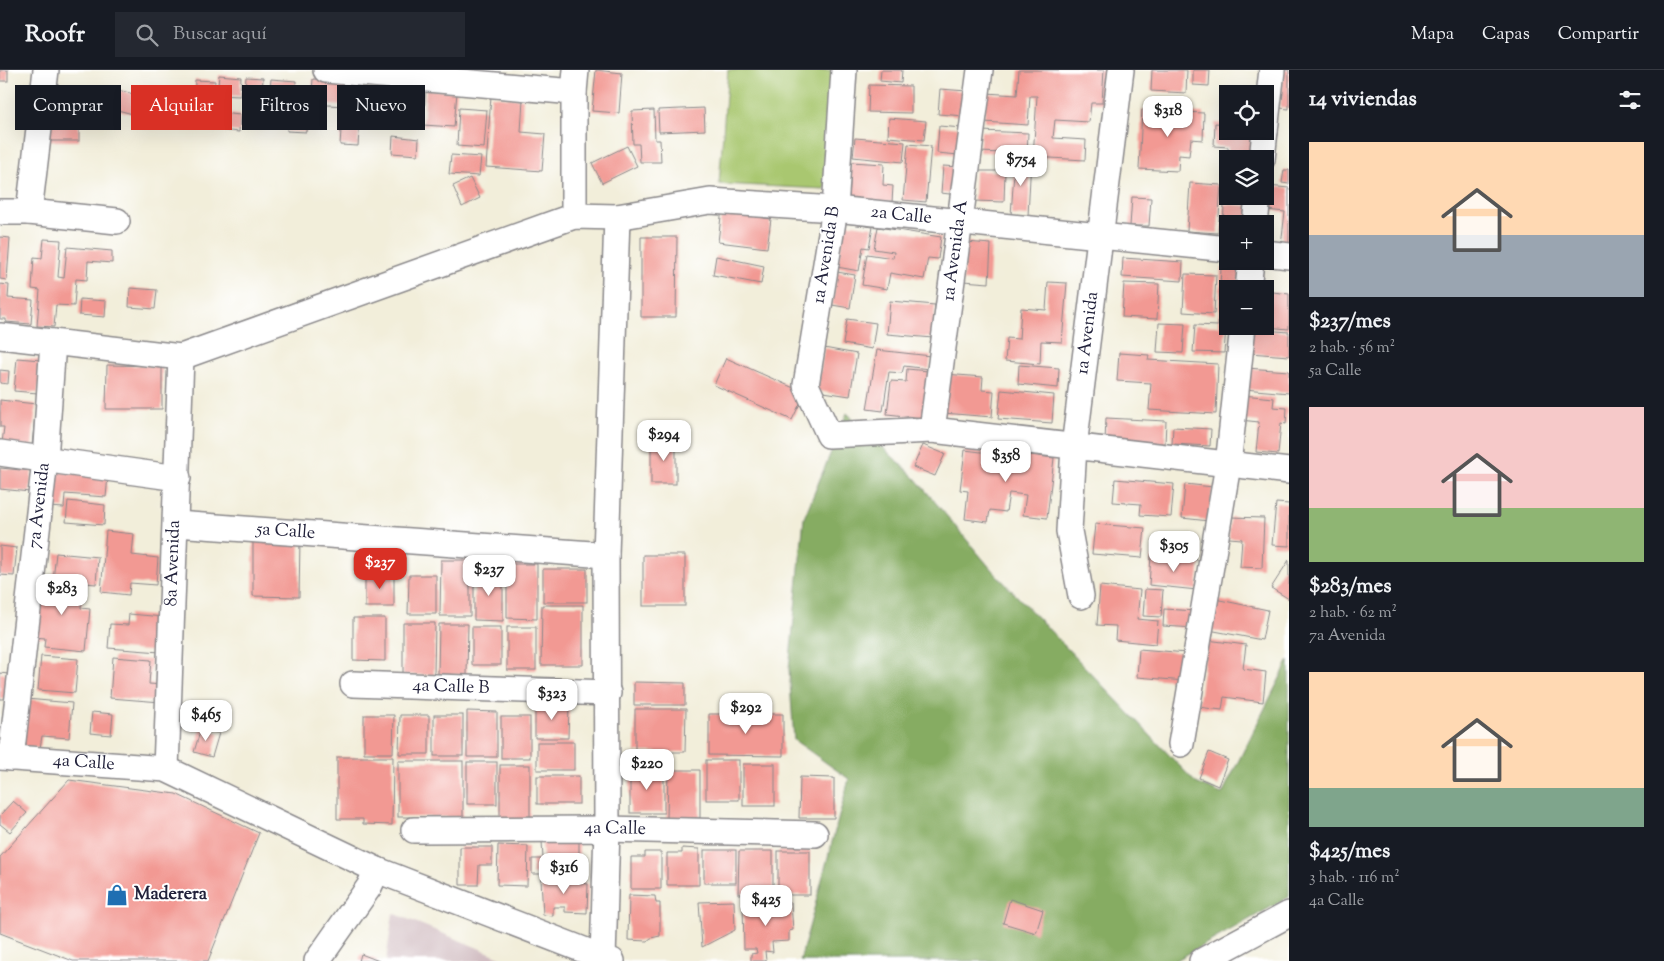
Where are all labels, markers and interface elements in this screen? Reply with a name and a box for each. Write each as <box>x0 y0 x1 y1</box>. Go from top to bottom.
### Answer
search box <box>115 12 465 57</box>
text: Roofr <box>25 18 85 52</box>
icon: search <box>133 21 161 49</box>
text: Buscar aquí <box>173 21 267 48</box>
text: Mapa <box>1411 22 1454 48</box>
text: Capas <box>1482 22 1530 48</box>
text: Compartir <box>1558 22 1639 48</box>
chip: Comprar <box>15 85 121 130</box>
chip: Alquilar <box>131 85 232 130</box>
chip: Filtros <box>242 85 327 130</box>
chip: Nuevo <box>337 85 425 130</box>
map controls <box>1219 85 1274 335</box>
button: locate <box>1219 85 1274 140</box>
text: 14 viviendas <box>1309 85 1417 115</box>
icon: filters <box>1616 86 1644 114</box>
pin: $318 <box>1138 96 1198 138</box>
text: $318 <box>1154 100 1182 123</box>
pin: $754 <box>991 144 1051 187</box>
text: $754 <box>1006 149 1036 172</box>
button: layers <box>1219 150 1274 205</box>
icon: home <box>1432 175 1522 265</box>
street label: 1a Avenida A <box>936 198 976 303</box>
street label: 2a Calle <box>869 200 933 232</box>
street label: 1a Avenida B <box>806 204 848 306</box>
button: + <box>1219 215 1274 270</box>
button: − <box>1219 280 1274 335</box>
street label: 1a Avenida <box>1070 290 1106 376</box>
text: $237/mes <box>1309 307 1391 337</box>
text: 2 hab. · 56 m² <box>1309 337 1395 360</box>
text: 5a Calle <box>1309 360 1362 383</box>
pin: $294 <box>634 420 694 462</box>
text: $294 <box>648 424 680 447</box>
pin: $358 <box>976 440 1036 483</box>
icon: home <box>1432 440 1522 530</box>
text: $358 <box>992 445 1020 468</box>
street label: 7a Avenida <box>22 461 58 550</box>
street label: 5a Calle <box>254 517 316 547</box>
street label: 8a Avenida <box>159 520 188 607</box>
pin: $305 <box>1144 530 1204 573</box>
text: $305 <box>1160 535 1188 558</box>
pin: $237 <box>350 548 410 590</box>
text: $237 <box>365 552 395 575</box>
pin: $237 <box>459 554 519 597</box>
text: $237 <box>474 559 504 582</box>
text: $283/mes <box>1309 572 1392 602</box>
pin: $283 <box>32 574 92 616</box>
text: $283 <box>47 578 77 601</box>
text: 2 hab. · 62 m² <box>1309 602 1397 625</box>
text: 7a Avenida <box>1309 625 1386 648</box>
street label: 4a Calle B <box>412 673 490 702</box>
pin: $323 <box>522 678 582 721</box>
text: $323 <box>538 683 566 706</box>
pin: $292 <box>716 692 776 735</box>
text: $292 <box>730 697 762 720</box>
pin: $465 <box>176 700 236 742</box>
text: $465 <box>191 704 221 727</box>
icon: home <box>1432 705 1522 795</box>
street label: 4a Calle <box>52 748 116 778</box>
pin: $220 <box>617 748 677 791</box>
text: $220 <box>631 753 663 776</box>
street label: 4a Calle <box>584 816 646 843</box>
text: $425/mes <box>1309 837 1390 867</box>
pin: $316 <box>534 852 594 895</box>
text: $316 <box>550 857 578 880</box>
text: 3 hab. · 116 m² <box>1309 867 1400 890</box>
shop icon: Maderera <box>104 882 130 908</box>
place label: Maderera <box>134 882 208 908</box>
pin: $425 <box>736 884 796 927</box>
text: $425 <box>751 889 781 912</box>
text: 4a Calle <box>1309 890 1364 913</box>

